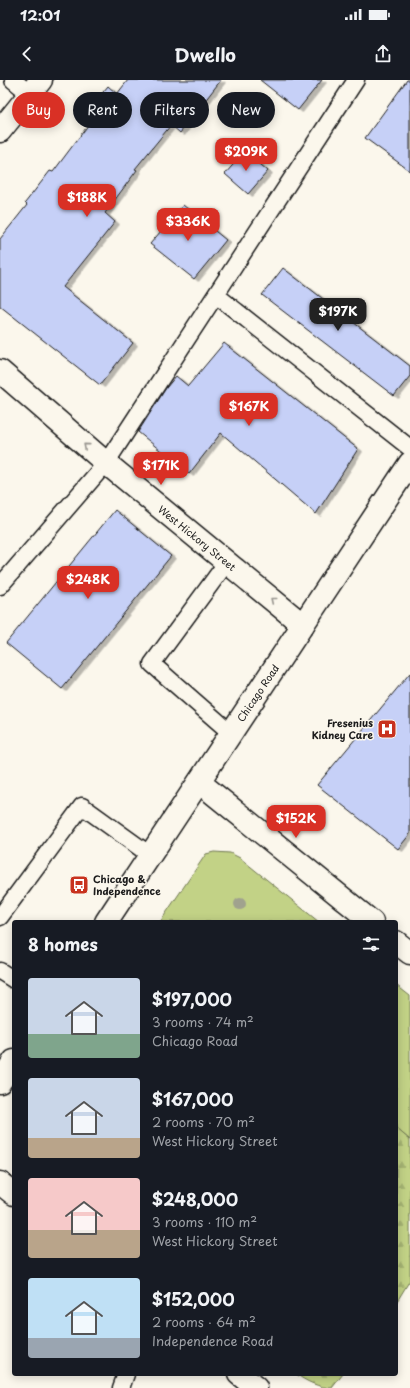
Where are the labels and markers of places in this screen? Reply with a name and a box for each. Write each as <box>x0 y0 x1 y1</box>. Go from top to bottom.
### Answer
pin: $209K <box>218 138 274 172</box>
pin: $188K <box>59 184 115 218</box>
pin: $336K <box>160 208 216 242</box>
pin: $197K <box>310 298 366 332</box>
pin: $167K <box>221 393 277 427</box>
pin: $171K <box>133 452 189 486</box>
pin: $248K <box>60 566 116 600</box>
place label: Fresenius Kidney Care <box>312 715 374 743</box>
hospital icon: Fresenius Kidney Care <box>376 718 398 740</box>
pin: $152K <box>268 805 324 839</box>
place label: Chicago & Independence <box>93 871 161 898</box>
bus stop icon: Chicago & Independence <box>68 874 90 896</box>

